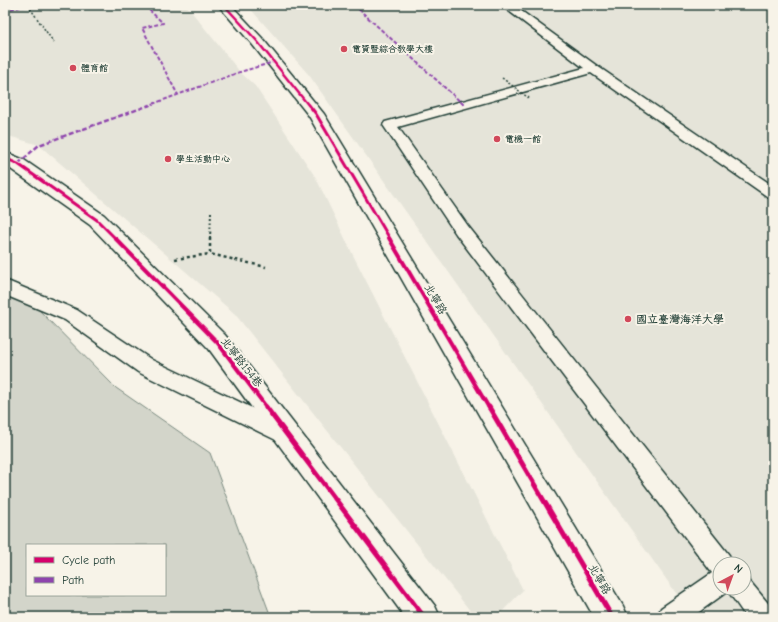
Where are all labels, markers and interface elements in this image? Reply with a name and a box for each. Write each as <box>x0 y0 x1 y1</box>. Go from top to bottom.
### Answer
marker: 電資暨綜合教學大樓 <box>339 44 349 54</box>
place label: 電資暨綜合教學大樓 <box>352 44 433 54</box>
marker: 體育館 <box>68 63 78 73</box>
place label: 體育館 <box>81 63 108 73</box>
marker: 電機一館 <box>492 134 502 144</box>
place label: 電機一館 <box>505 134 541 144</box>
marker: 學生活動中心 <box>163 154 173 164</box>
place label: 學生活動中心 <box>176 154 230 164</box>
street label: 北寧路 <box>422 282 449 317</box>
place label: 國立臺灣海洋大學 <box>636 313 724 326</box>
marker: 國立臺灣海洋大學 <box>623 314 633 324</box>
street label: 北寧路154巷 <box>218 335 265 390</box>
legend <box>26 544 166 596</box>
text: Cycle path <box>62 553 115 567</box>
north arrow <box>712 556 752 596</box>
street label: 北寧路 <box>586 562 613 597</box>
text: N <box>731 562 745 576</box>
text: Path <box>62 573 84 587</box>

